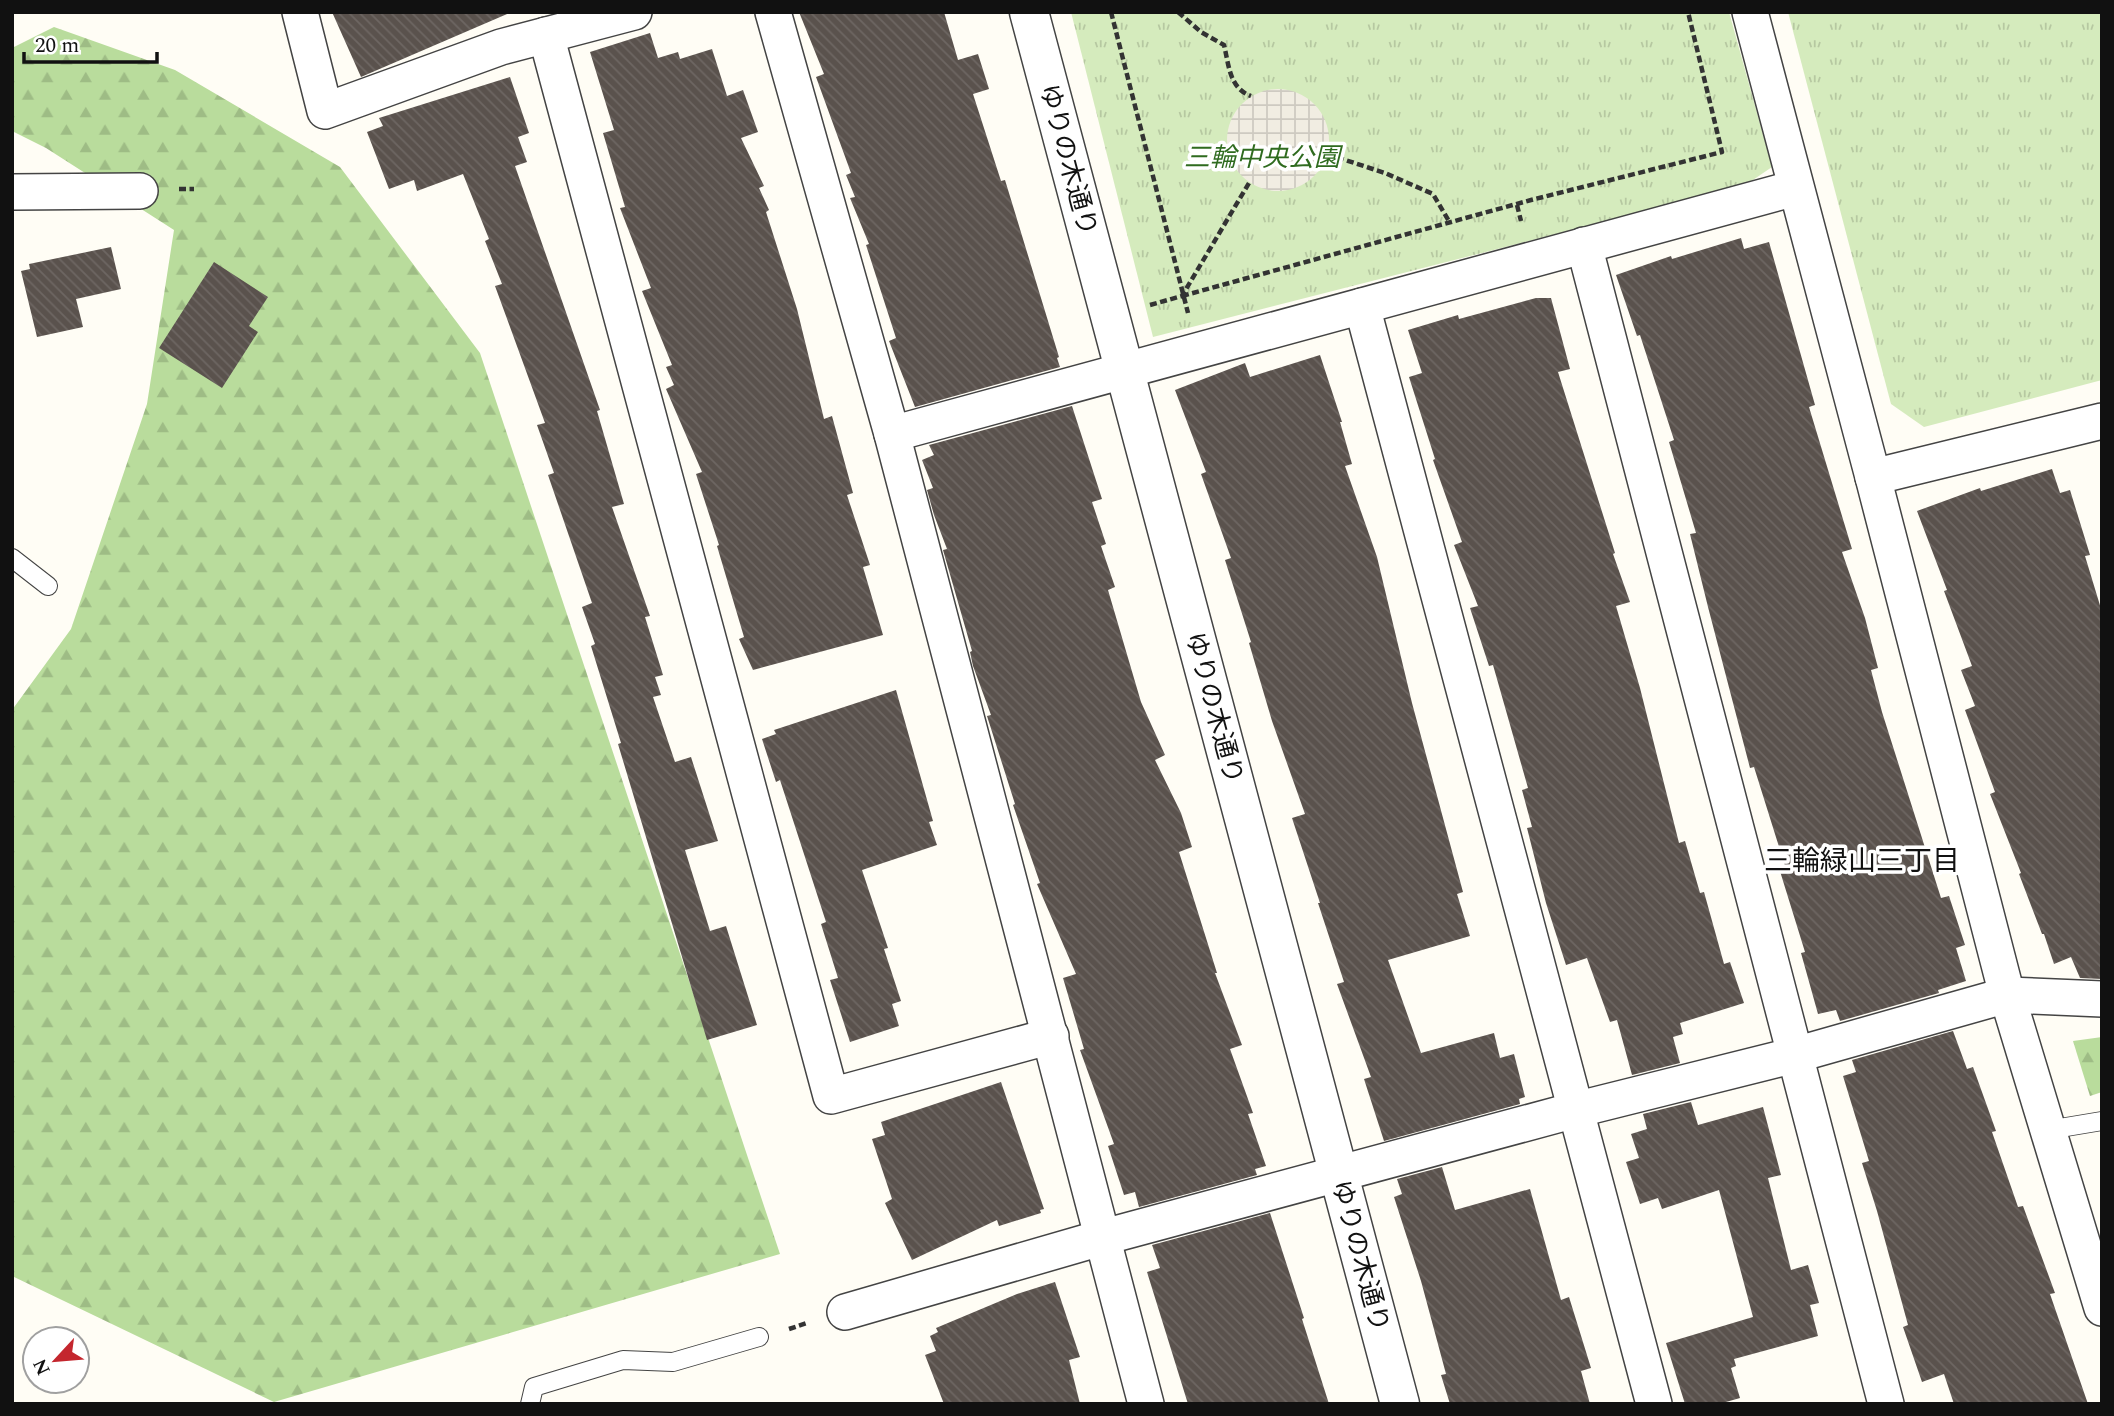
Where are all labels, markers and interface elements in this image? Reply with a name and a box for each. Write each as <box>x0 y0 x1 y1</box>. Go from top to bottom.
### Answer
scale bar <box>24 21 158 65</box>
text: 20 m <box>35 30 79 62</box>
street label: ゆりの木通り <box>1028 79 1108 241</box>
park label: 三輪中央公園 <box>1184 138 1344 178</box>
street label: ゆりの木通り <box>1174 627 1254 789</box>
district label: 三輪緑山三丁目 <box>1764 840 1960 883</box>
street label: ゆりの木通り <box>1320 1175 1400 1337</box>
north arrow <box>21 1325 91 1395</box>
text: N <box>26 1353 59 1380</box>

